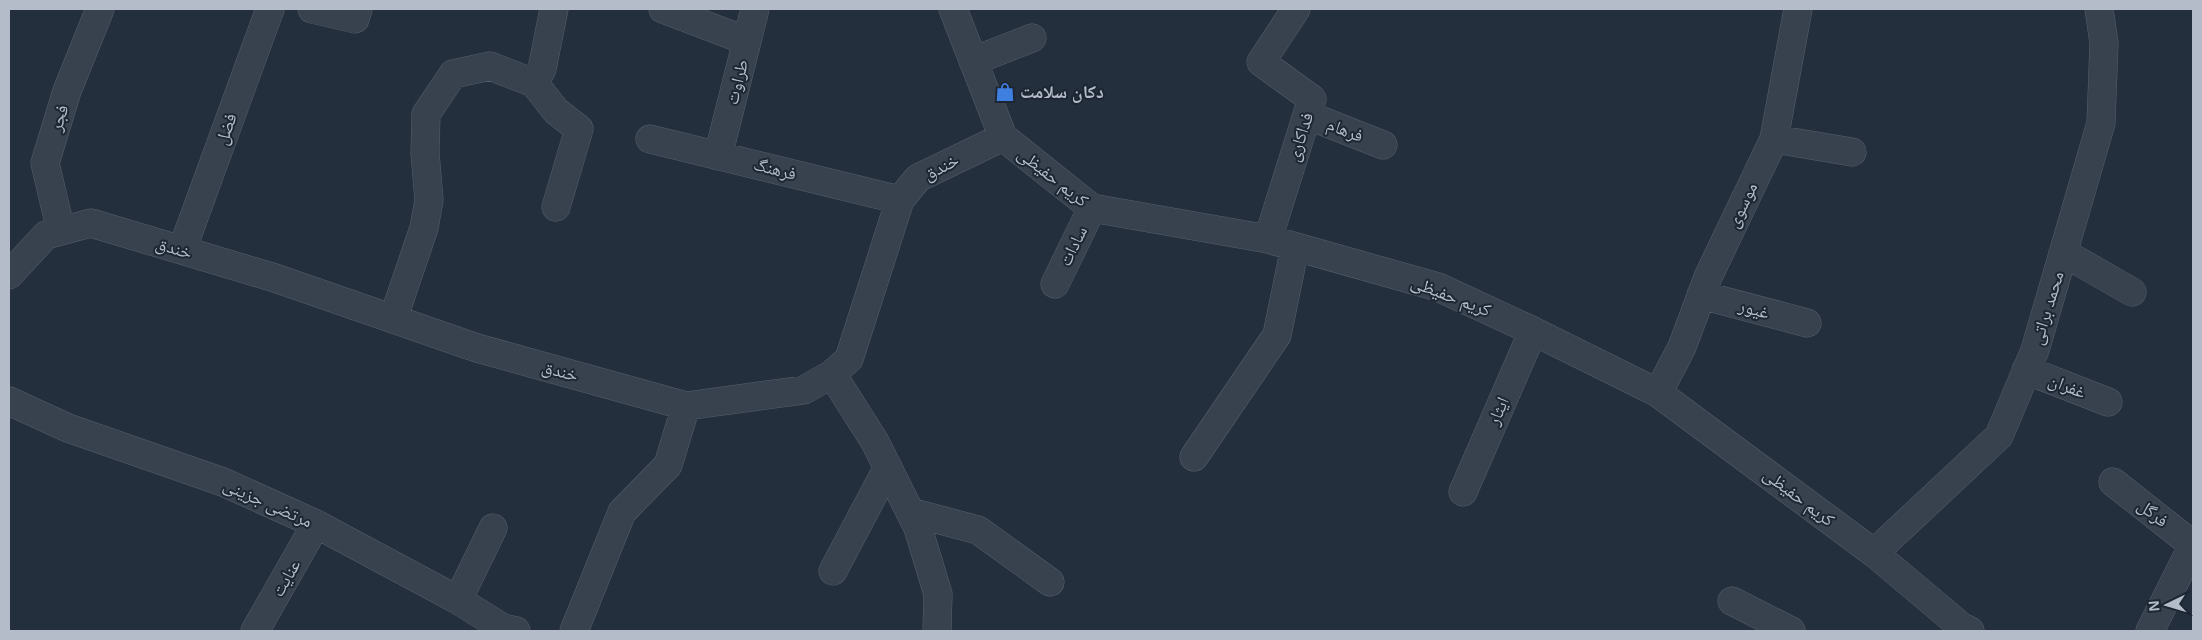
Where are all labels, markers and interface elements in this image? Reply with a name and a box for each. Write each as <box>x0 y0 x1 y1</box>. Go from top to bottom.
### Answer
street label: طراوت <box>719 57 753 107</box>
place label: دکان سلامت <box>1020 79 1104 103</box>
shop icon: دکان سلامت <box>994 81 1016 103</box>
street label: فجر <box>42 101 73 135</box>
street label: فضل <box>208 109 242 148</box>
street label: فداکاری <box>1280 109 1318 164</box>
street label: فرهام <box>1323 111 1367 148</box>
street label: کریم حفیظی <box>1013 141 1094 213</box>
street label: خندق <box>919 147 962 185</box>
street label: فرهنگ <box>751 151 799 185</box>
street label: موسوی <box>1720 178 1762 231</box>
street label: سادات <box>1052 221 1092 270</box>
street label: خندق <box>153 230 195 264</box>
street label: محمد براتی <box>2023 268 2069 348</box>
street label: کریم حفیظی <box>1408 269 1495 322</box>
street label: غیور <box>1735 292 1772 324</box>
street label: خندق <box>539 354 581 386</box>
street label: غفران <box>2045 367 2089 403</box>
street label: ایثار <box>1480 393 1514 429</box>
street label: کریم حفیظی <box>1758 461 1841 532</box>
street label: مرتضی جزینی <box>220 472 317 532</box>
street label: فرگل <box>2133 493 2174 532</box>
street label: عنایت <box>265 554 305 601</box>
north arrow <box>2142 580 2192 630</box>
text: N <box>2144 600 2164 613</box>

